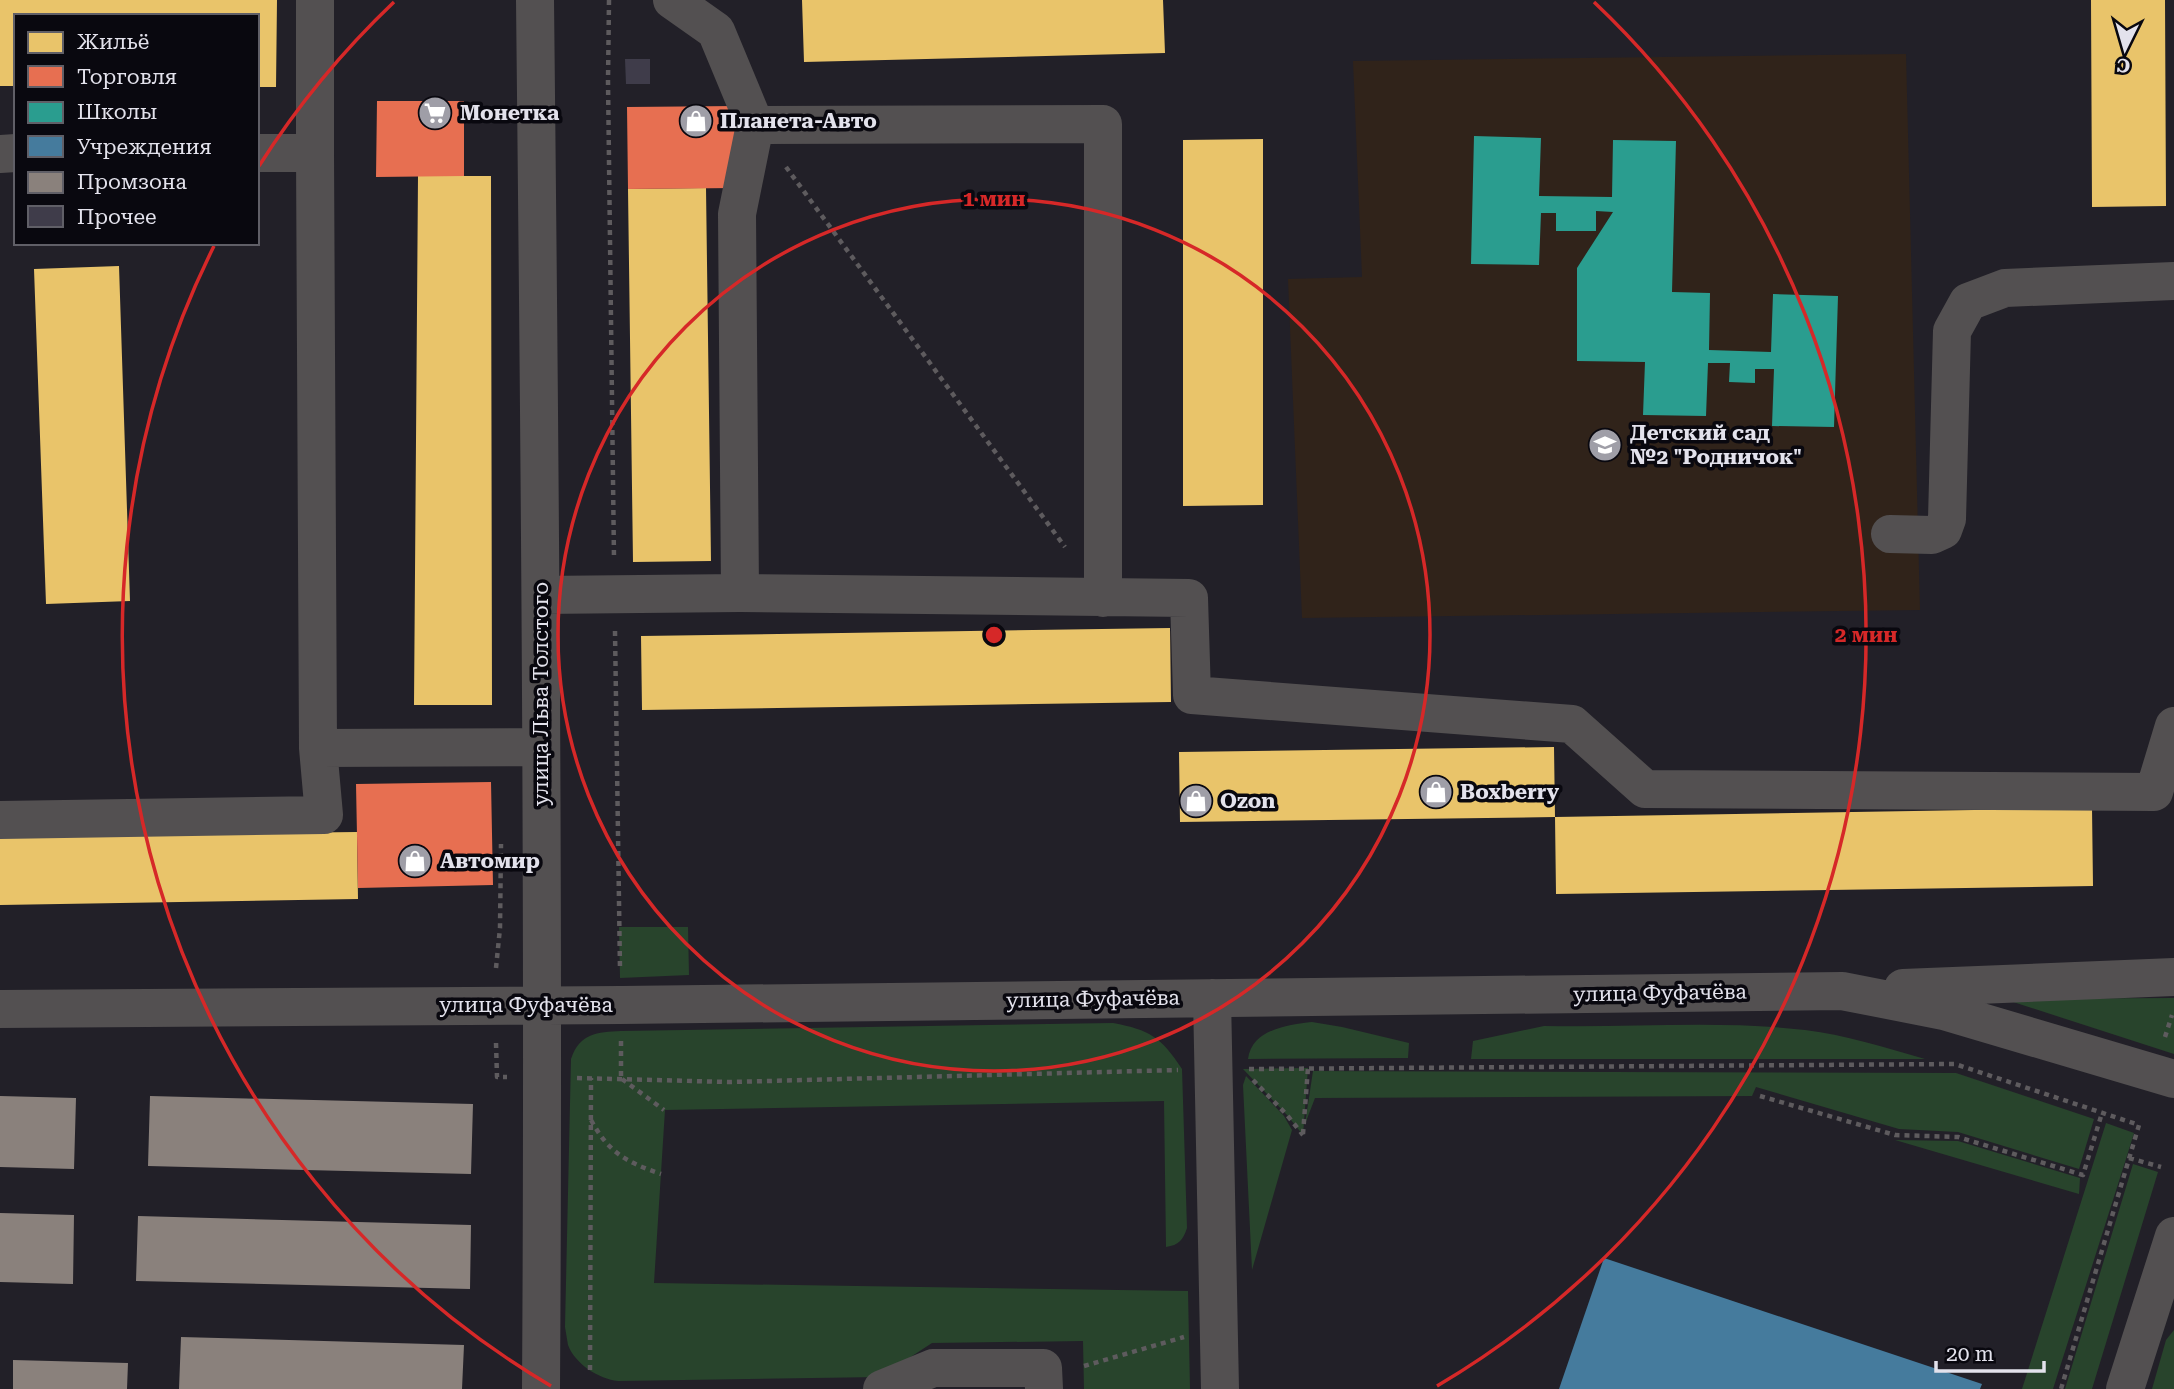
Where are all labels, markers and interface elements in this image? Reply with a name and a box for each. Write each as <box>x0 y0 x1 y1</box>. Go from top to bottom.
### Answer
legend <box>14 14 259 245</box>
north arrow <box>2090 14 2160 84</box>
text: Жильё <box>77 30 149 54</box>
text: С <box>2116 53 2131 77</box>
text: Торговля <box>77 65 177 89</box>
supermarket icon: Монетка <box>416 94 454 132</box>
text: Школы <box>77 100 157 124</box>
place label: Монетка <box>460 101 560 125</box>
shop icon: Планета-Авто <box>677 102 715 140</box>
place label: Планета-Авто <box>720 109 877 133</box>
text: Учреждения <box>77 135 212 159</box>
text: Промзона <box>77 170 187 194</box>
text: 1 мин <box>963 187 1025 211</box>
text: Прочее <box>77 205 157 229</box>
place label: Детский сад №2 "Родничок" <box>1630 421 1802 469</box>
school or university icon: Детский сад №2 "Родничок" <box>1586 426 1624 464</box>
street label: улица Льва Толстого <box>529 582 553 806</box>
centre of rings <box>982 623 1006 647</box>
text: 2 мин <box>1835 623 1897 647</box>
shop icon: Boxberry <box>1417 773 1455 811</box>
place label: Boxberry <box>1460 780 1559 804</box>
shop icon: Ozon <box>1177 782 1215 820</box>
place label: Ozon <box>1220 789 1275 813</box>
shop icon: Автомир <box>396 842 434 880</box>
place label: Автомир <box>440 849 540 873</box>
street label: улица Фуфачёва <box>1573 979 1748 1007</box>
street label: улица Фуфачёва <box>1006 985 1181 1013</box>
street label: улица Фуфачёва <box>439 993 613 1017</box>
scale bar <box>1936 1330 2044 1374</box>
text: 20 m <box>1946 1342 1994 1366</box>

